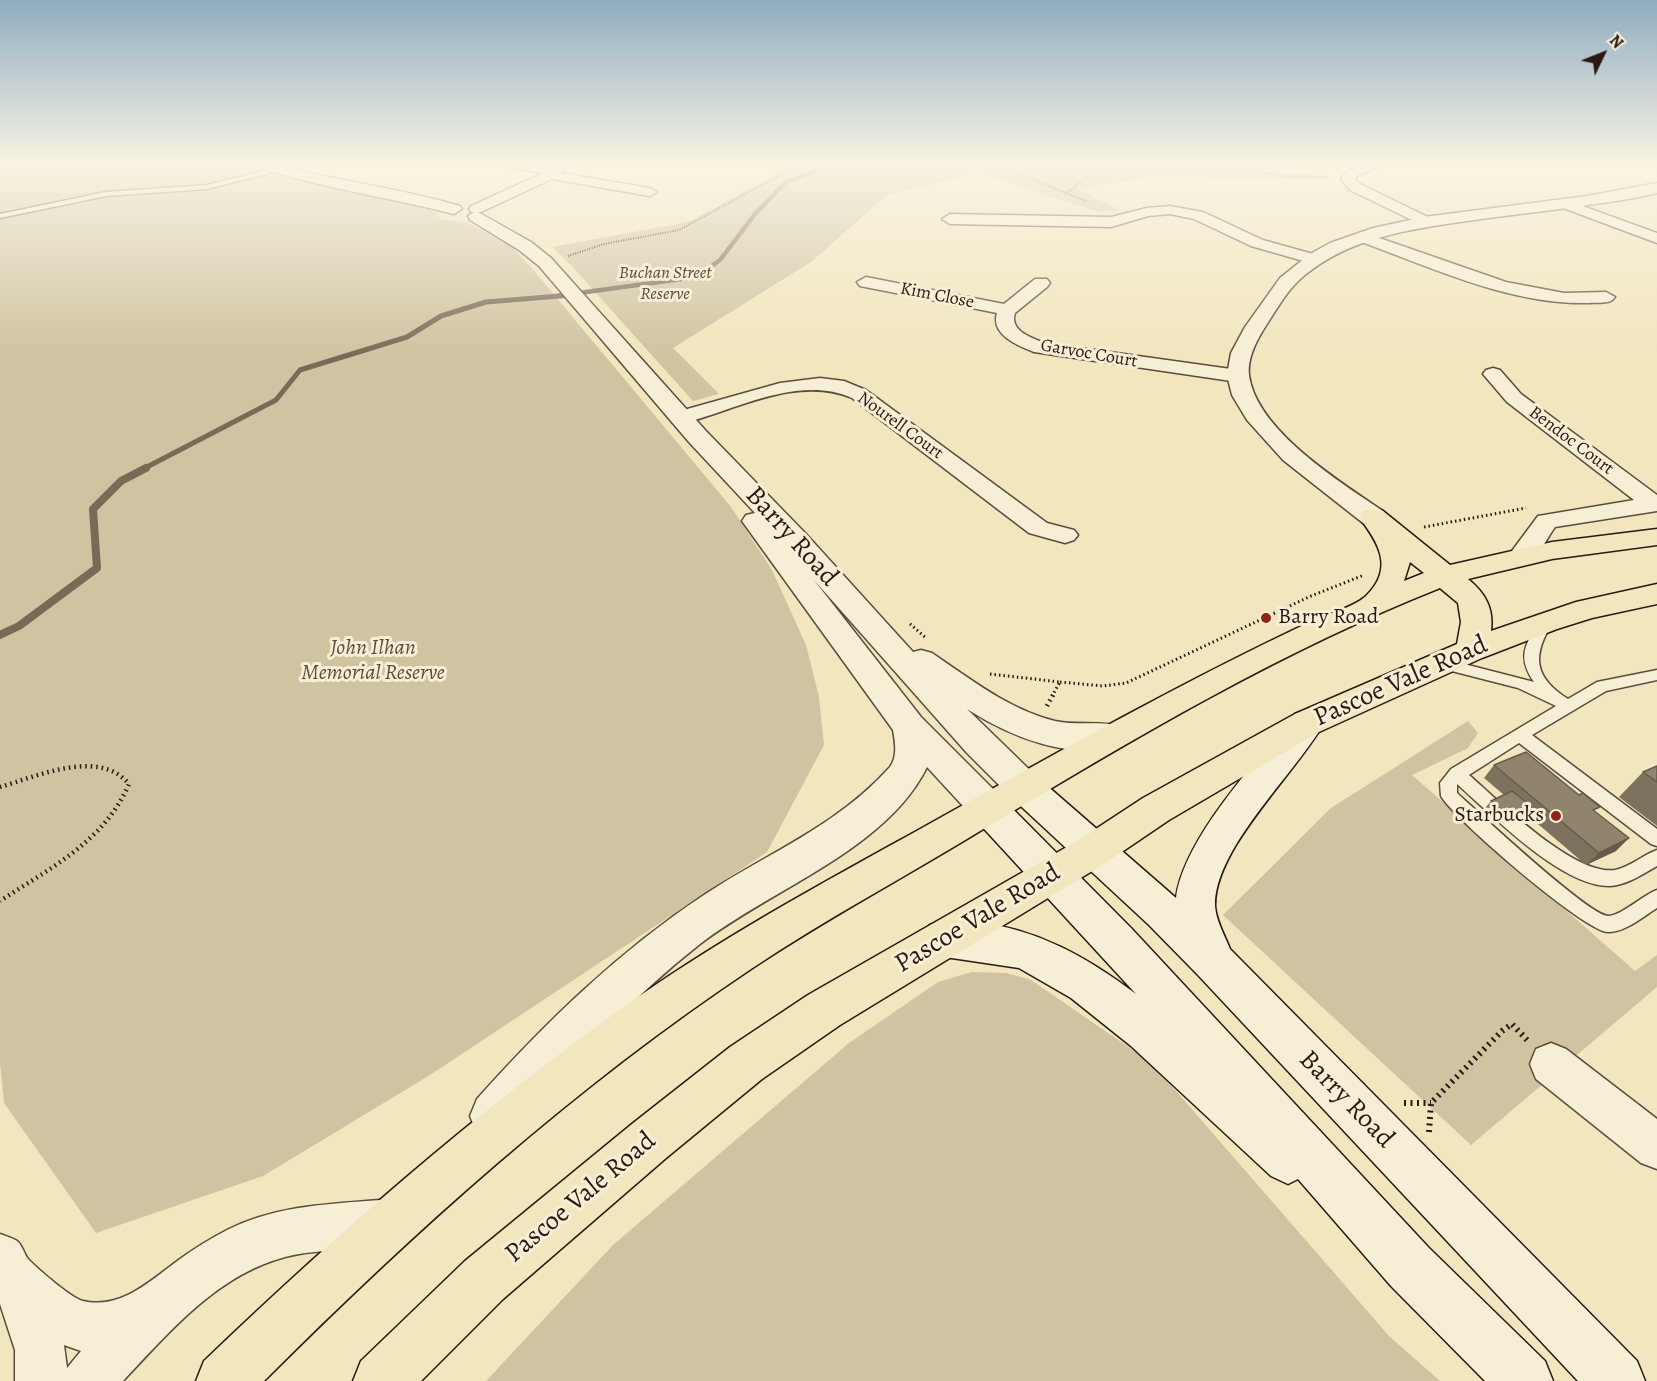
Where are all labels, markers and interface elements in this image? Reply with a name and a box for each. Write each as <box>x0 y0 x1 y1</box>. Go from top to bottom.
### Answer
north arrow <box>1573 24 1633 84</box>
text: N <box>1604 30 1628 53</box>
park label: Buchan Street Reserve <box>619 263 711 306</box>
street label: Kim Close <box>898 278 976 314</box>
street label: Garvoc Court <box>1039 335 1139 373</box>
street label: Nourell Court <box>853 388 947 464</box>
street label: Bendoc Court <box>1524 402 1618 480</box>
street label: Barry Road <box>738 480 844 594</box>
place label: Barry Road <box>1278 605 1379 631</box>
marker: Barry Road <box>1259 611 1273 625</box>
street label: Pascoe Vale Road <box>1309 629 1493 735</box>
park label: John Ilhan Memorial Reserve <box>301 636 445 688</box>
place label: Starbucks <box>1454 803 1544 829</box>
marker: Starbucks <box>1549 809 1563 823</box>
street label: Pascoe Vale Road <box>890 857 1066 981</box>
street label: Barry Road <box>1291 1044 1401 1156</box>
street label: Pascoe Vale Road <box>499 1126 663 1270</box>

